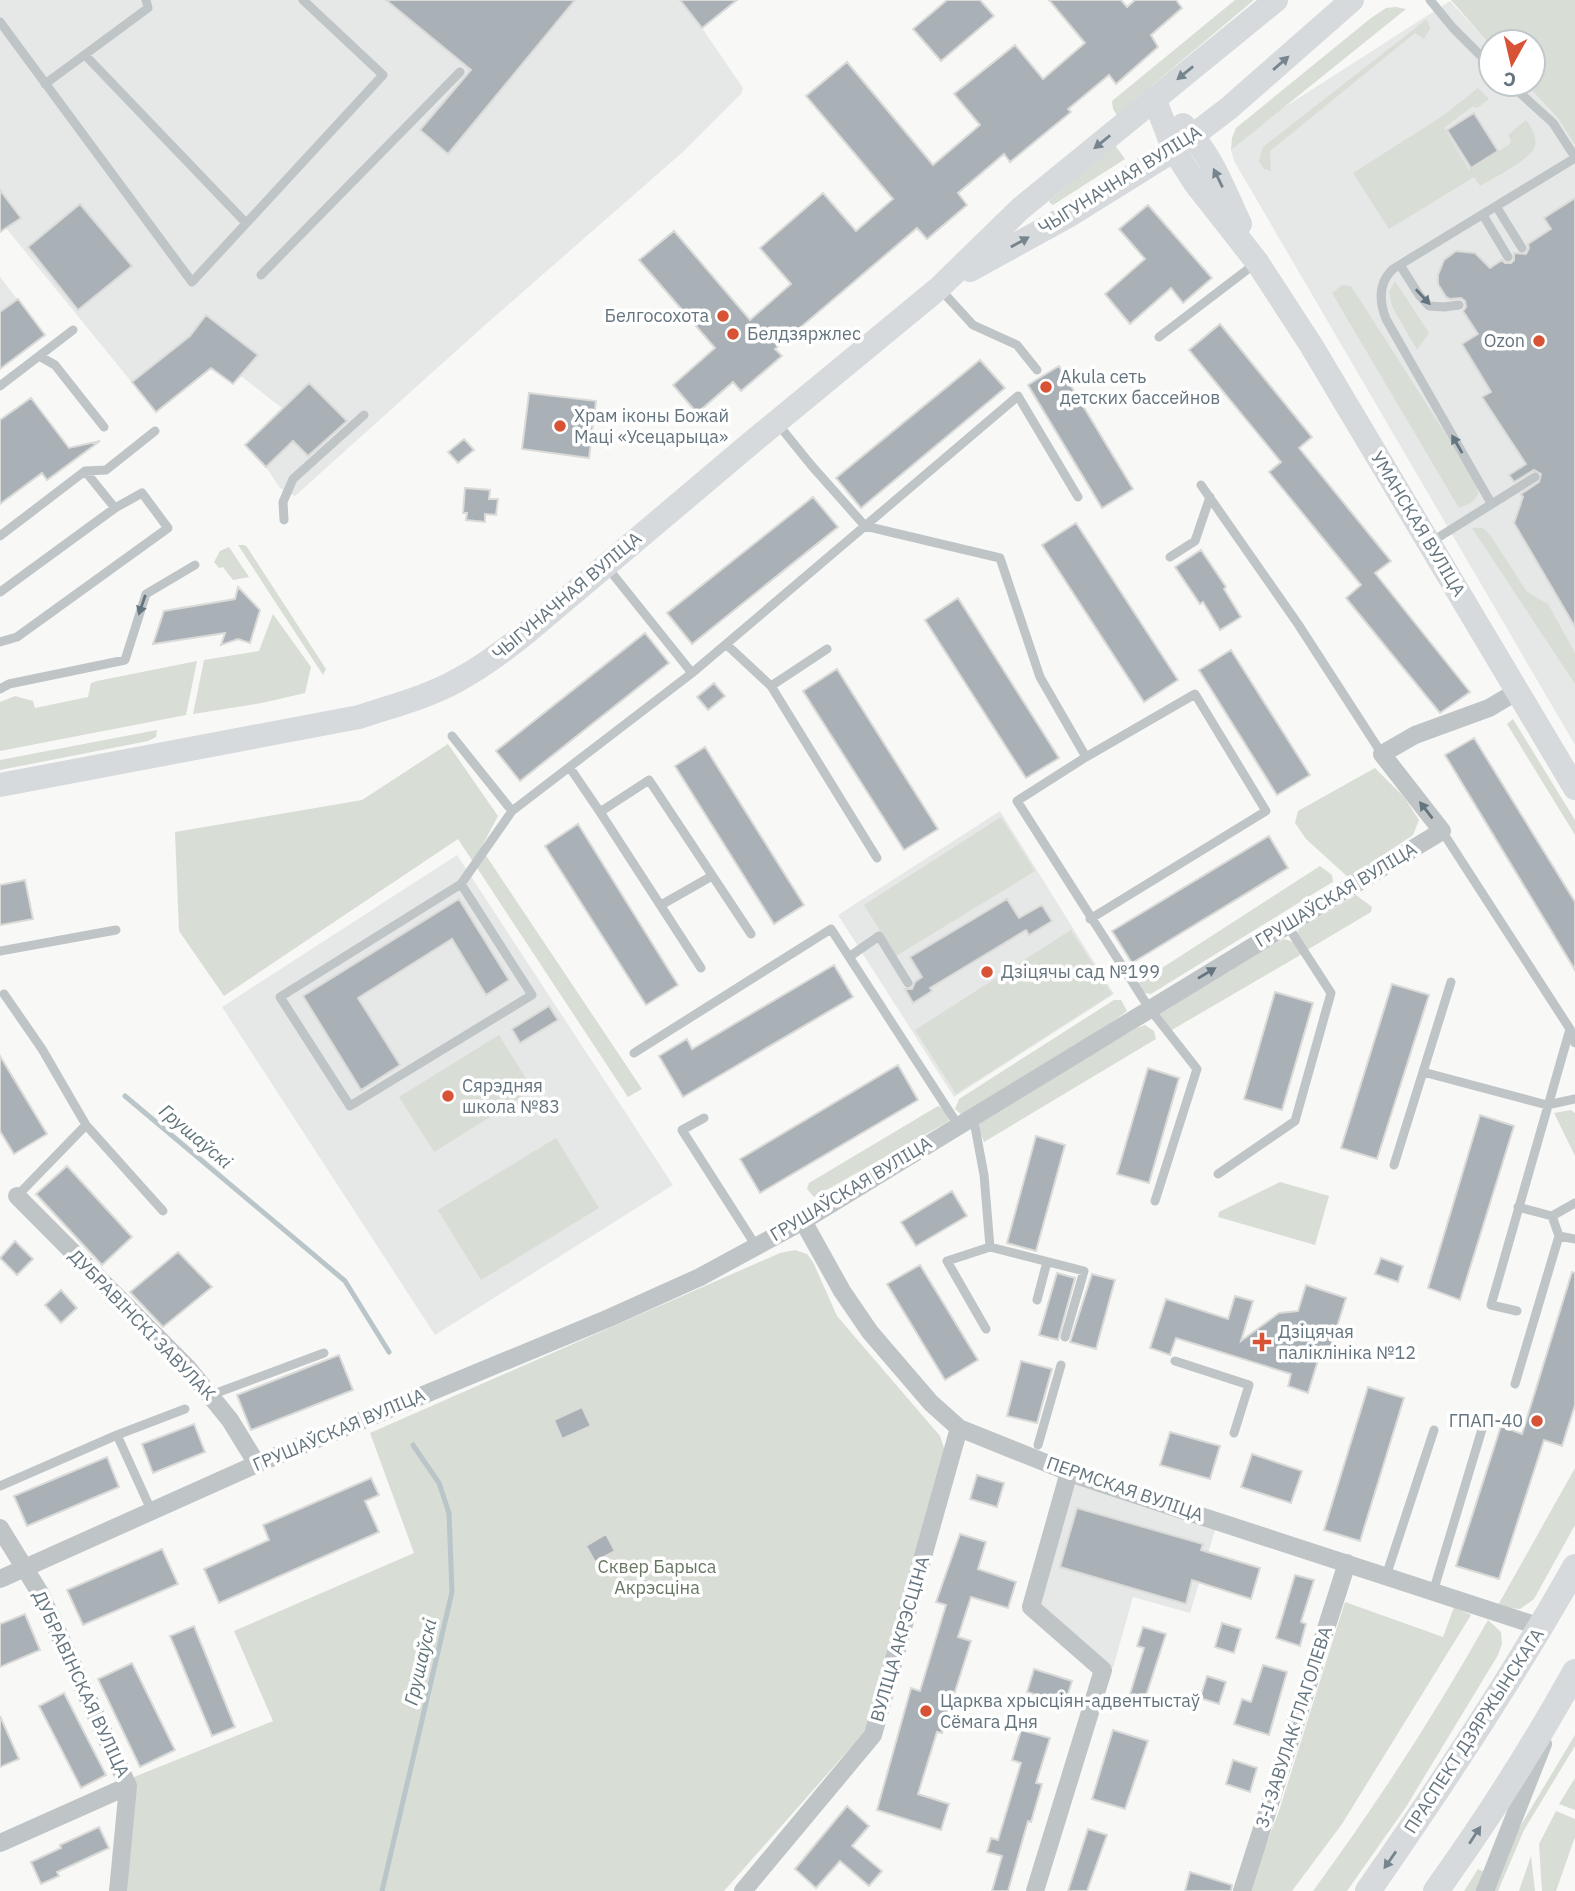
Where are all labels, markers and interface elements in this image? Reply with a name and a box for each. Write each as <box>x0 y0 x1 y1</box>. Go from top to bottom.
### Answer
north arrow <box>1477 28 1547 98</box>
one-way arrow <box>1272 55 1290 71</box>
one-way arrow <box>1176 66 1194 81</box>
text: С <box>1502 67 1517 93</box>
street label: ЧЫГУНАЧНАЯ ВУЛІЦА <box>1034 120 1206 239</box>
one-way arrow <box>1094 134 1112 149</box>
one-way arrow <box>1213 168 1224 188</box>
one-way arrow <box>1010 237 1030 248</box>
one-way arrow <box>1415 289 1431 306</box>
place label: Белгосохота <box>604 304 709 327</box>
marker: Белгосохота <box>715 308 731 324</box>
place label: Белдзяржлес <box>747 322 861 345</box>
marker: Белдзяржлес <box>725 326 741 342</box>
place label: Ozon <box>1484 329 1525 352</box>
marker: Ozon <box>1531 333 1547 349</box>
place label: Akula сеть детских бассейнов <box>1060 365 1220 409</box>
marker: Akula сеть детских бассейнов <box>1038 379 1054 395</box>
place label: Храм іконы Божай Маці «Усецарыца» <box>574 404 729 448</box>
marker: Храм іконы Божай Маці «Усецарыца» <box>552 418 568 434</box>
one-way arrow <box>1450 435 1463 454</box>
street label: УМАНСКАЯ ВУЛІЦА <box>1366 447 1471 601</box>
street label: ЧЫГУНАЧНАЯ ВУЛІЦА <box>487 526 646 665</box>
one-way arrow <box>137 594 147 615</box>
one-way arrow <box>1419 801 1433 819</box>
street label: ГРУШАЎСКАЯ ВУЛІЦА <box>1251 837 1421 952</box>
place label: Дзіцячы сад №199 <box>1001 960 1160 983</box>
marker: Дзіцячы сад №199 <box>979 964 995 980</box>
one-way arrow <box>1198 967 1217 979</box>
place label: Сярэдняя школа №83 <box>462 1074 560 1118</box>
marker: Сярэдняя школа №83 <box>440 1088 456 1104</box>
water label: Грушаўскі <box>155 1099 238 1174</box>
street label: ГРУШАЎСКАЯ ВУЛІЦА <box>766 1131 936 1246</box>
street label: ДУБРАВІНСКІ ЗАВУЛАК <box>64 1244 221 1405</box>
place label: Дзіцячая паліклініка №12 <box>1278 1320 1416 1364</box>
marker: Дзіцячая паліклініка №12 <box>1252 1332 1272 1352</box>
street label: ГРУШАЎСКАЯ ВУЛІЦА <box>249 1383 429 1476</box>
place label: ГПАП-40 <box>1449 1409 1523 1432</box>
marker: ГПАП-40 <box>1529 1413 1545 1429</box>
street label: ПЕРМСКАЯ ВУЛІЦА <box>1044 1451 1207 1526</box>
street label: ВУЛІЦА АКРЭСЦІНА <box>865 1553 934 1724</box>
park label: Сквер Барыса Акрэсціна <box>598 1555 717 1599</box>
street label: ДУБРАВІНСКАЯ ВУЛІЦА <box>28 1587 135 1781</box>
water label: Грушаўскі <box>398 1615 442 1708</box>
street label: 3-І ЗАВУЛАК ГЛАГОЛЕВА <box>1250 1623 1337 1831</box>
street label: ПРАСПЕКТ ДЗЯРЖЫНСКАГА <box>1399 1623 1549 1838</box>
place label: Царква хрысціян-адвентыстаў Сёмага Дня <box>940 1689 1200 1733</box>
marker: Царква хрысціян-адвентыстаў Сёмага Дня <box>918 1703 934 1719</box>
one-way arrow <box>1469 1826 1482 1845</box>
one-way arrow <box>1383 1851 1397 1869</box>

